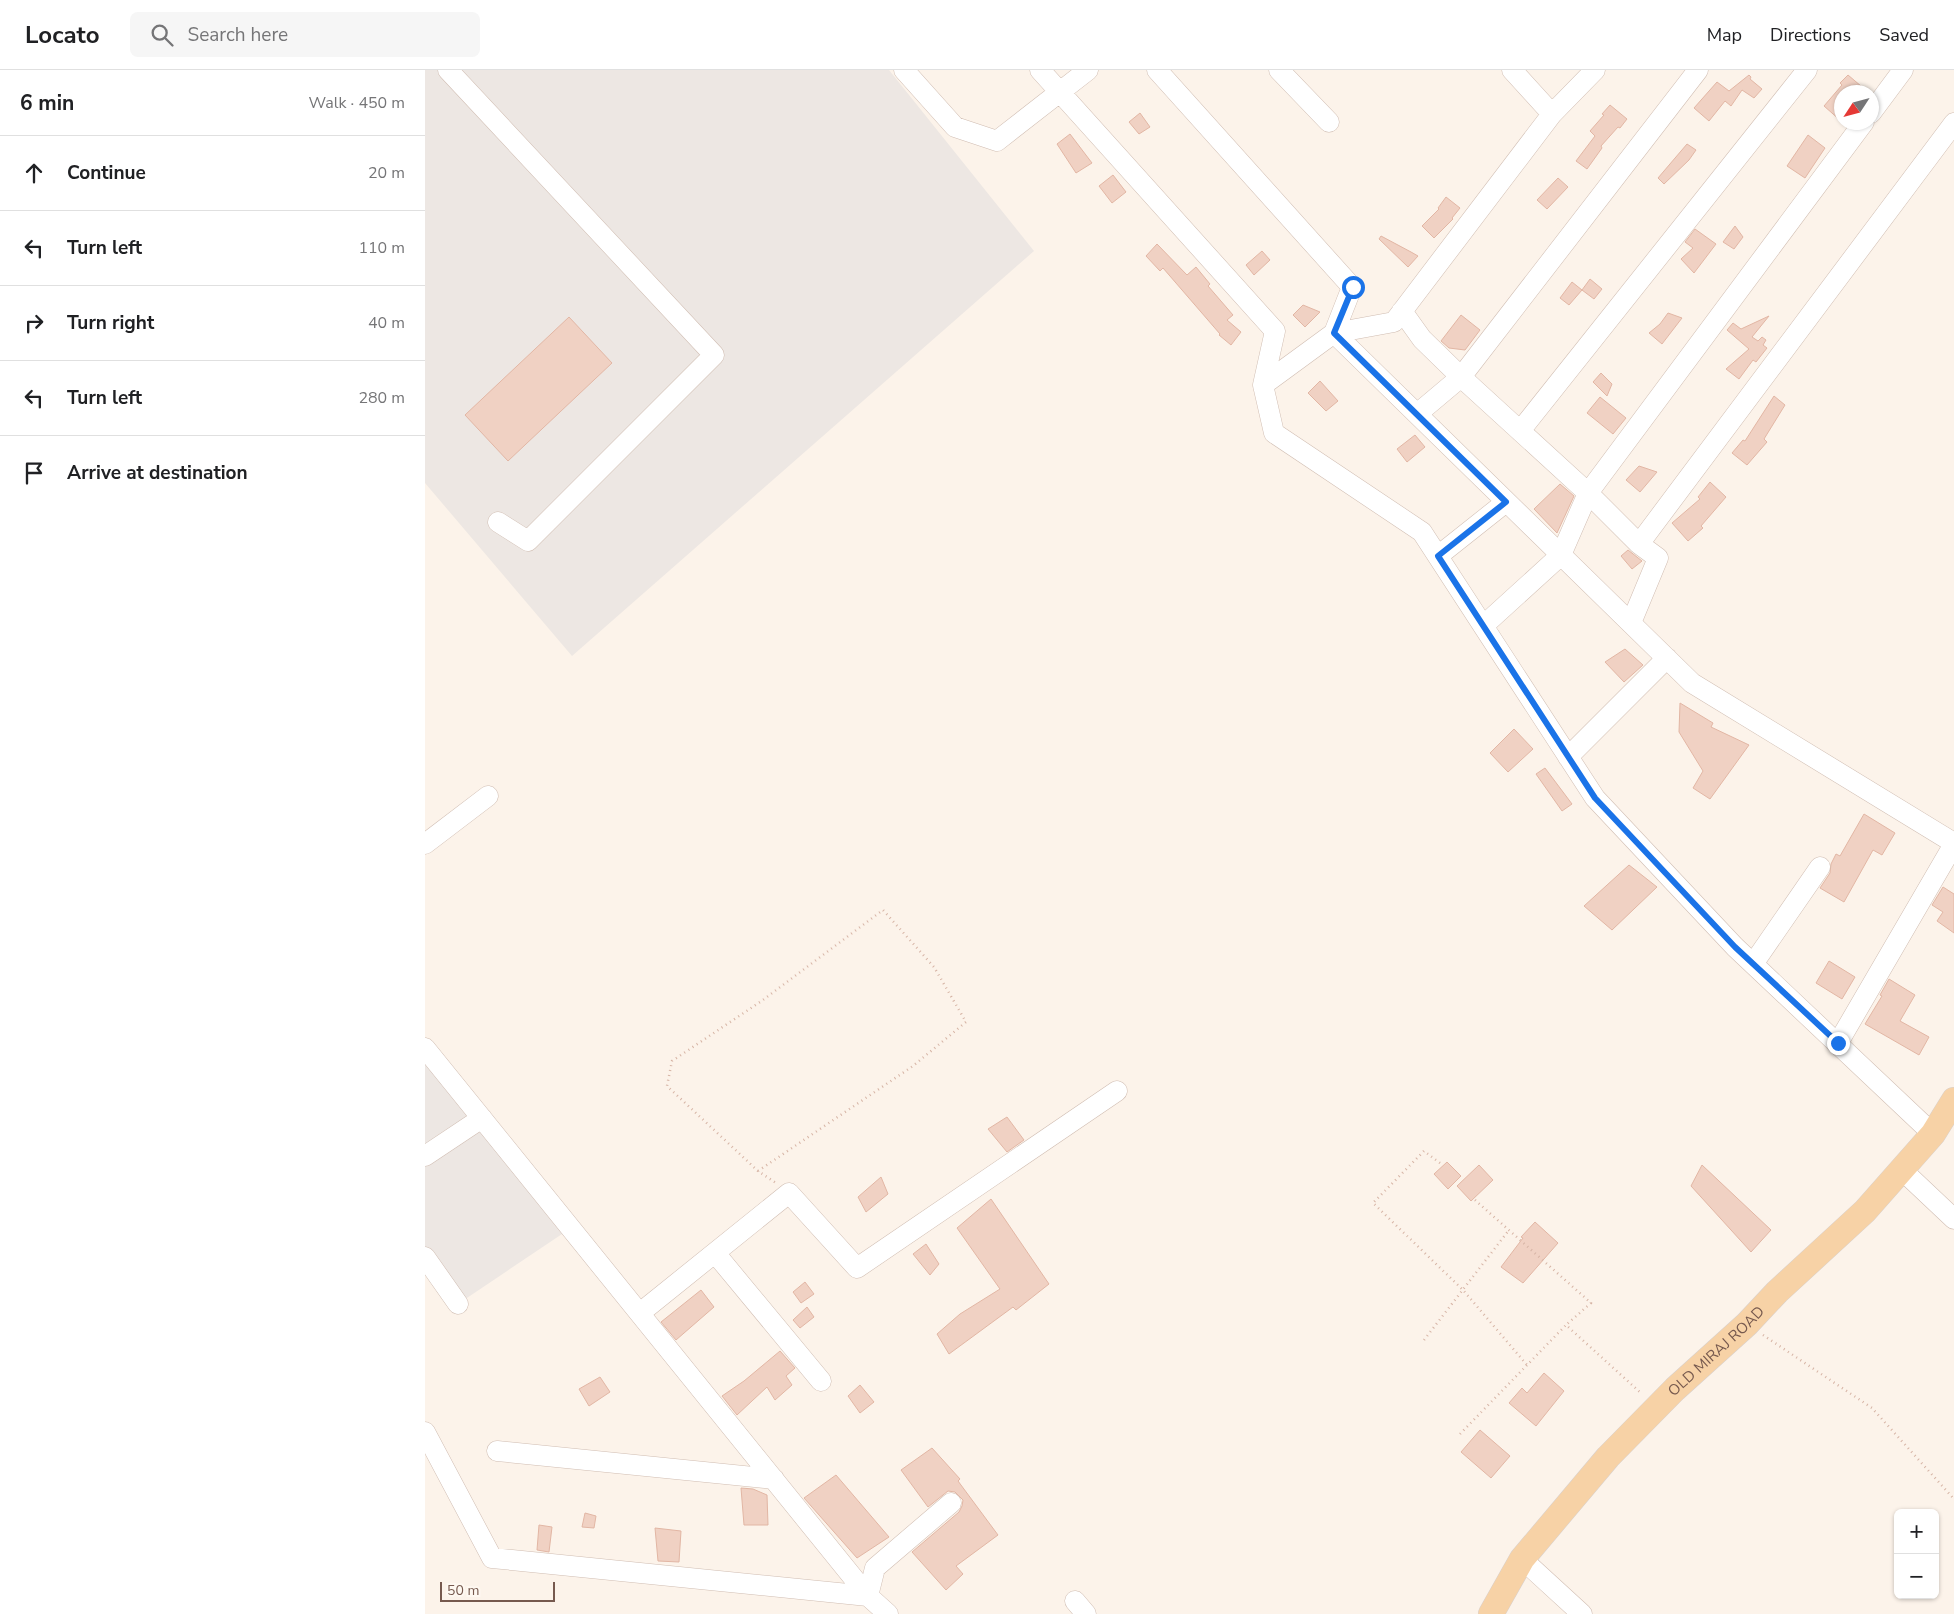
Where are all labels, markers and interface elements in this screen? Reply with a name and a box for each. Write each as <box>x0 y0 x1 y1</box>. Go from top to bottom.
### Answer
search box <box>130 12 480 57</box>
text: Locato <box>25 19 100 51</box>
icon: search <box>148 21 176 49</box>
text: Search here <box>188 22 288 48</box>
text: Map <box>1707 23 1742 47</box>
text: Directions <box>1770 23 1851 47</box>
text: Saved <box>1879 23 1929 47</box>
north arrow <box>1834 85 1879 130</box>
text: 6 min <box>20 89 74 117</box>
text: Walk · 450 m <box>309 92 405 114</box>
icon: ahead <box>20 159 48 187</box>
text: Continue <box>67 160 146 186</box>
text: 20 m <box>368 162 405 184</box>
icon: left <box>20 234 48 262</box>
text: Turn left <box>67 235 142 261</box>
text: 110 m <box>358 237 405 259</box>
route start <box>1342 276 1365 299</box>
icon: right <box>20 309 48 337</box>
text: Turn right <box>67 310 154 336</box>
text: 40 m <box>368 312 405 334</box>
icon: left <box>20 384 48 412</box>
text: Turn left <box>67 385 142 411</box>
text: 280 m <box>358 387 405 409</box>
icon: arrive <box>20 459 48 487</box>
text: Arrive at destination <box>67 460 248 486</box>
route end <box>1827 1032 1850 1055</box>
street label: OLD MIRAJ ROAD <box>1663 1302 1769 1401</box>
map controls <box>1894 1509 1939 1599</box>
button: + <box>1894 1509 1939 1554</box>
button: − <box>1894 1554 1939 1599</box>
scale bar <box>440 1579 555 1602</box>
text: 50 m <box>447 1581 479 1600</box>

